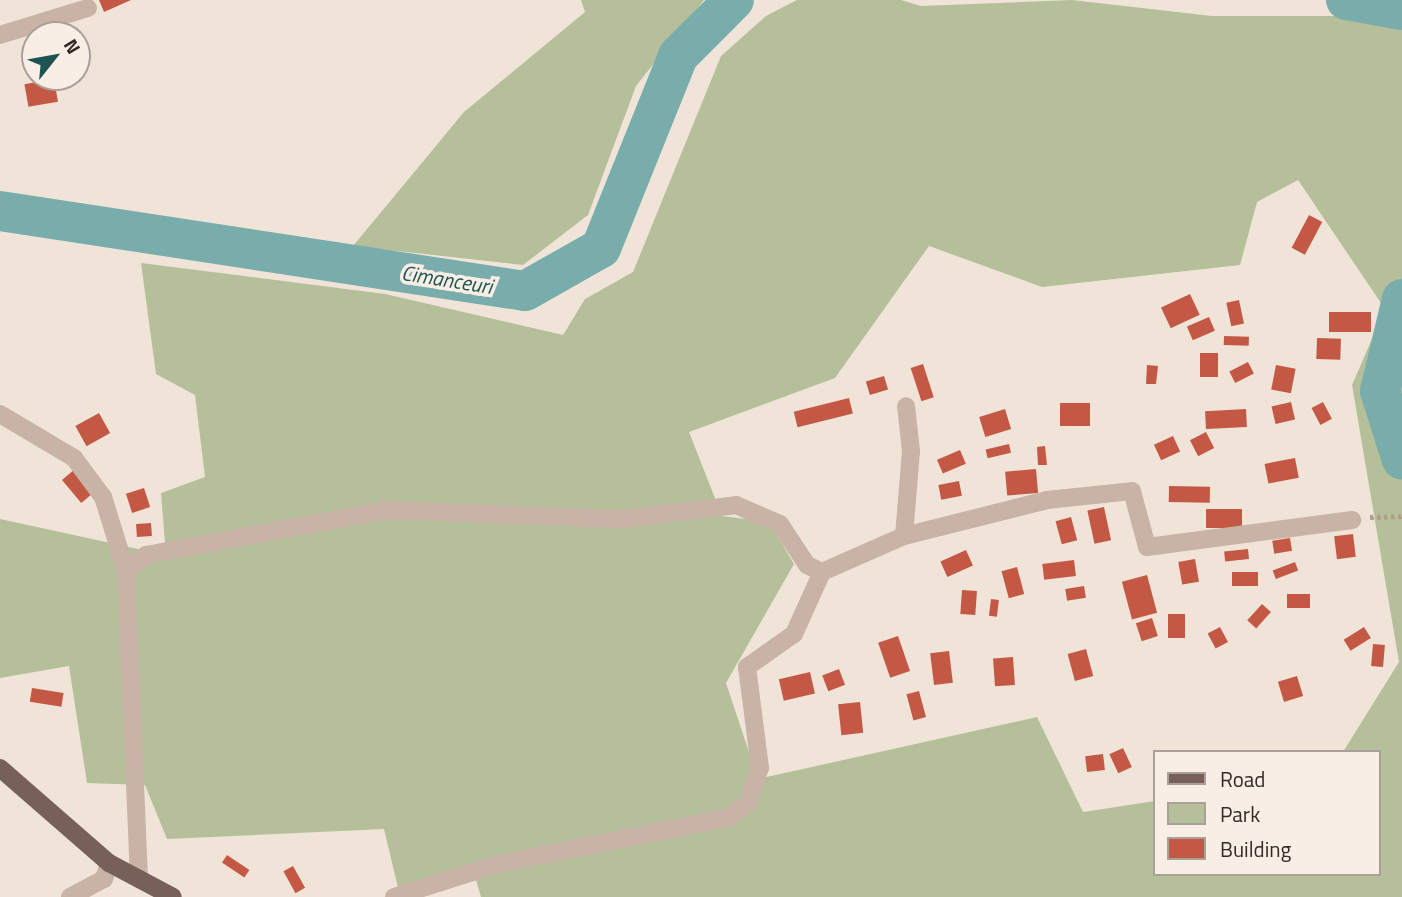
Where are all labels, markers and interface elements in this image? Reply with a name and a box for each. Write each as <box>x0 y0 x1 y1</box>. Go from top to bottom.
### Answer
north arrow <box>21 21 91 91</box>
text: N <box>57 33 89 59</box>
water label: Cimanceuri <box>400 259 494 299</box>
legend <box>1154 750 1381 876</box>
text: Road <box>1220 763 1265 795</box>
text: Park <box>1220 798 1260 830</box>
text: Building <box>1220 833 1291 865</box>

